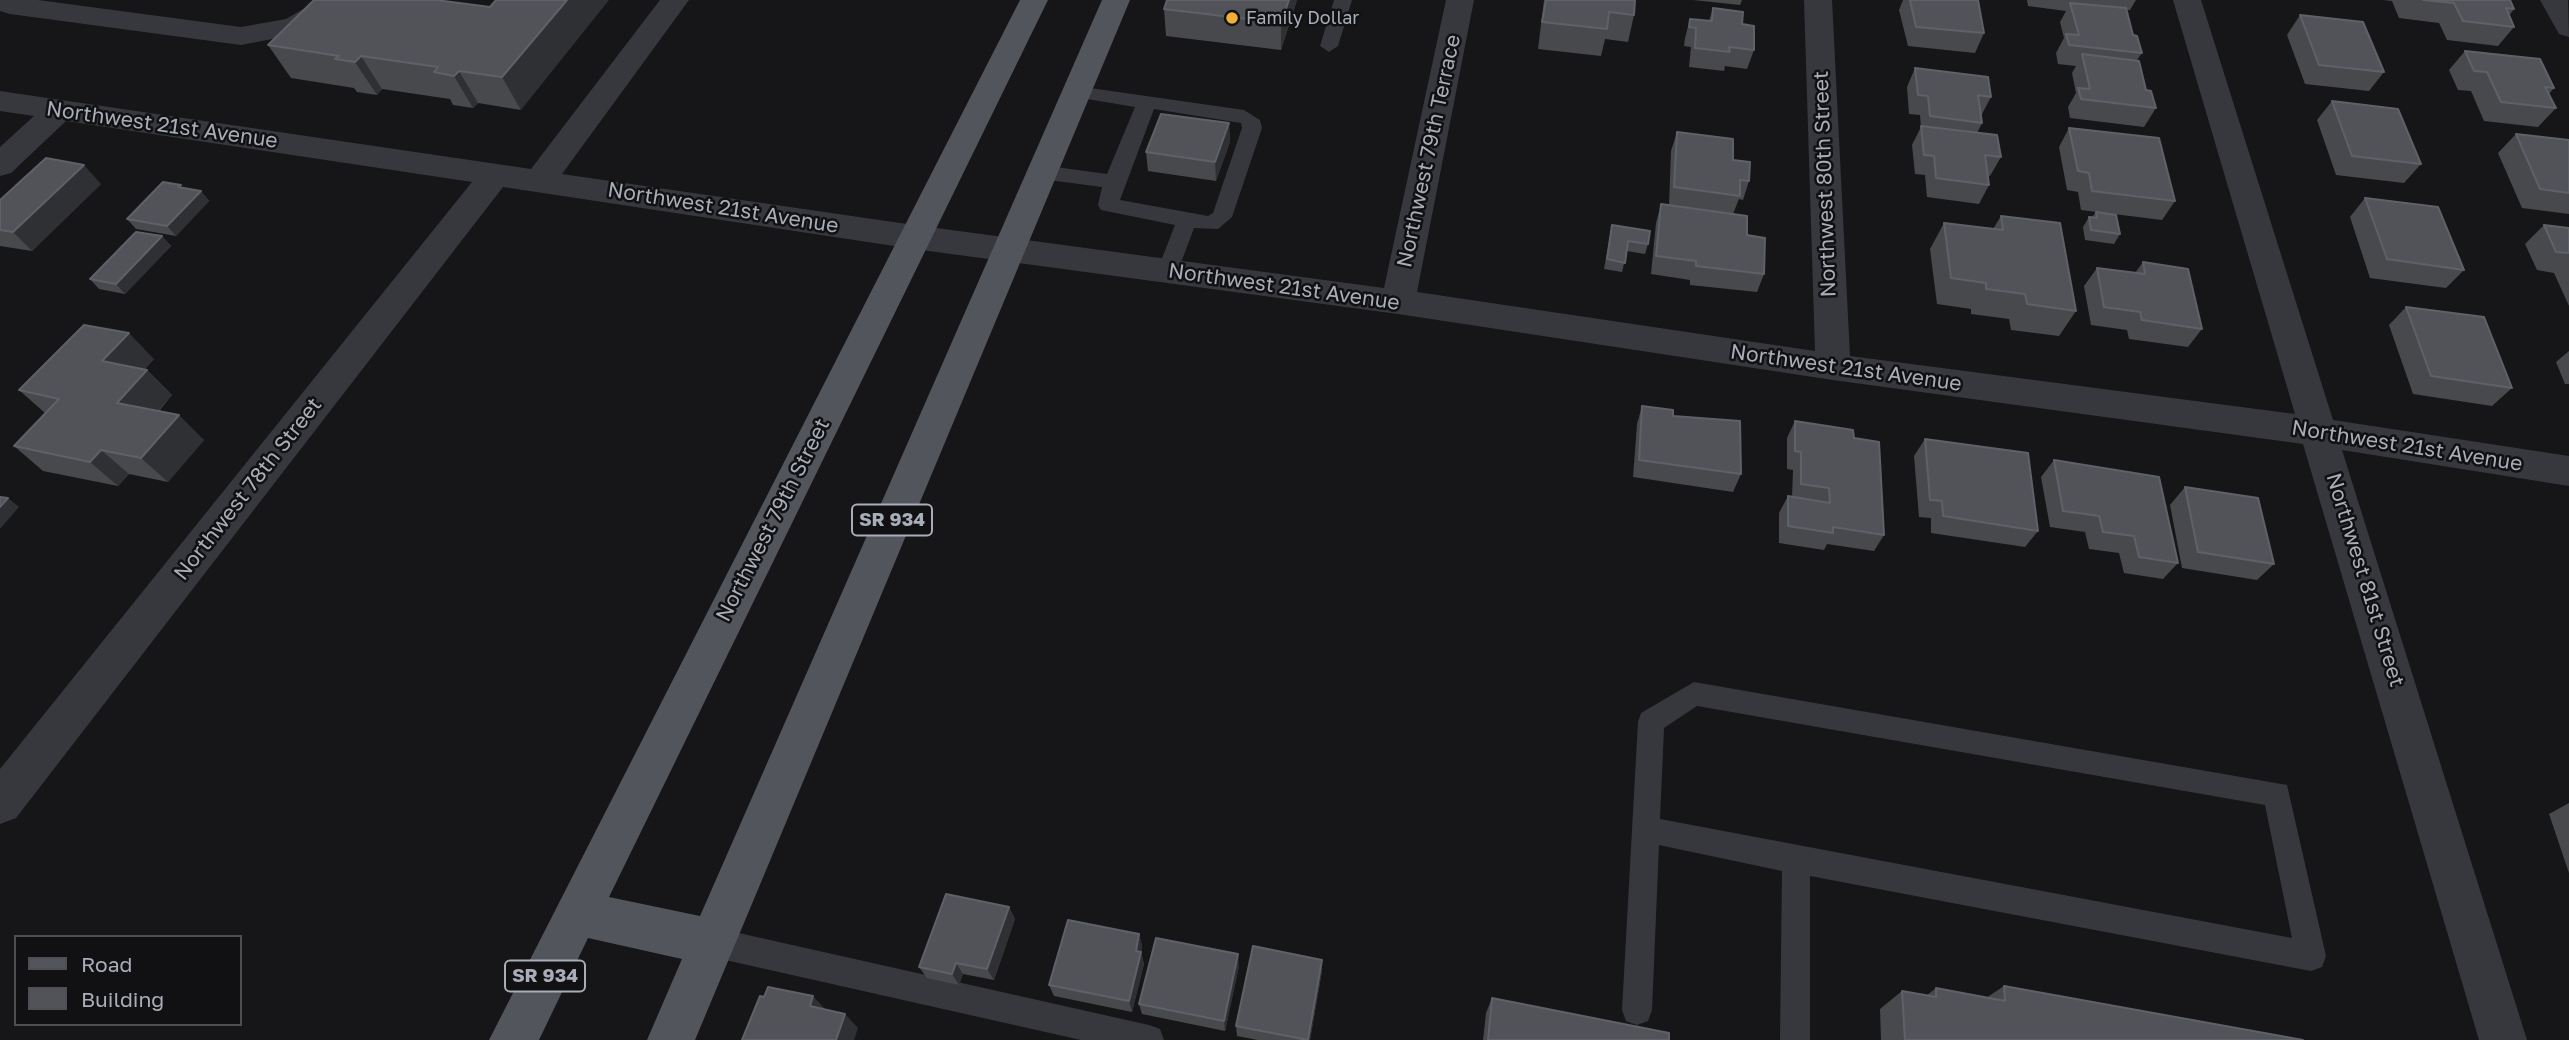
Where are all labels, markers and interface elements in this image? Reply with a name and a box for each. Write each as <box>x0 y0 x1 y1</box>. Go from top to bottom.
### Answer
place label: Family Dollar <box>1246 7 1359 29</box>
marker: Family Dollar <box>1224 10 1240 26</box>
street label: Northwest 79th Terrace <box>1392 32 1466 270</box>
street label: Northwest 80th Street <box>1808 70 1842 298</box>
street label: Northwest 21st Avenue <box>45 96 279 154</box>
street label: Northwest 21st Avenue <box>606 177 840 239</box>
street label: Northwest 21st Avenue <box>1167 258 1401 316</box>
street label: Northwest 21st Avenue <box>1729 339 1963 397</box>
street label: Northwest 78th Street <box>169 393 327 585</box>
street label: Northwest 79th Street <box>711 414 835 626</box>
street label: Northwest 21st Avenue <box>2290 415 2524 477</box>
street label: Northwest 81st Street <box>2321 470 2409 690</box>
road number: SR 934 <box>852 505 932 536</box>
legend <box>14 935 242 1026</box>
text: Road <box>81 951 132 977</box>
road number: SR 934 <box>505 960 585 992</box>
text: Building <box>81 986 164 1012</box>

